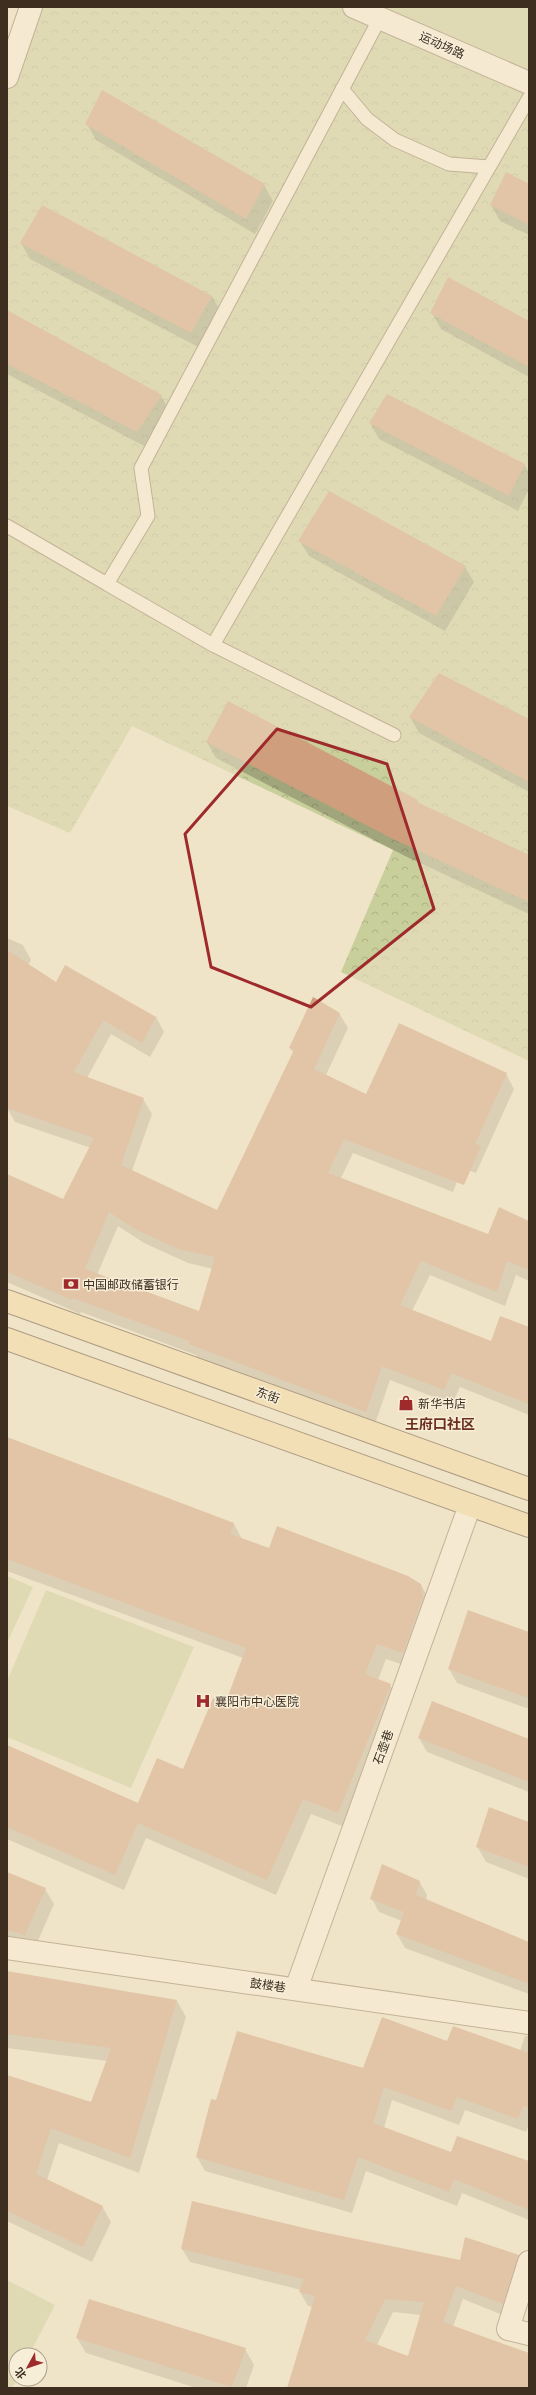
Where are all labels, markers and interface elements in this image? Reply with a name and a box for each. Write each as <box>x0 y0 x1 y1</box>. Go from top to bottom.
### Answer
street label: 运动场路 <box>417 28 467 62</box>
bank icon: 中国邮政储蓄银行 <box>62 1275 80 1293</box>
place label: 中国邮政储蓄银行 <box>83 1277 179 1292</box>
street label: 东街 <box>254 1384 282 1406</box>
shop icon: 新华书店 <box>397 1394 415 1412</box>
place label: 新华书店 <box>418 1396 466 1411</box>
district label: 王府口社区 <box>405 1415 475 1433</box>
hospital icon: 襄阳市中心医院 <box>194 1692 212 1710</box>
place label: 襄阳市中心医院 <box>215 1694 299 1709</box>
street label: 石壶巷 <box>370 1728 396 1766</box>
street label: 鼓楼巷 <box>249 1975 287 1995</box>
north arrow <box>8 2347 48 2387</box>
text: 北 <box>11 2365 29 2382</box>

